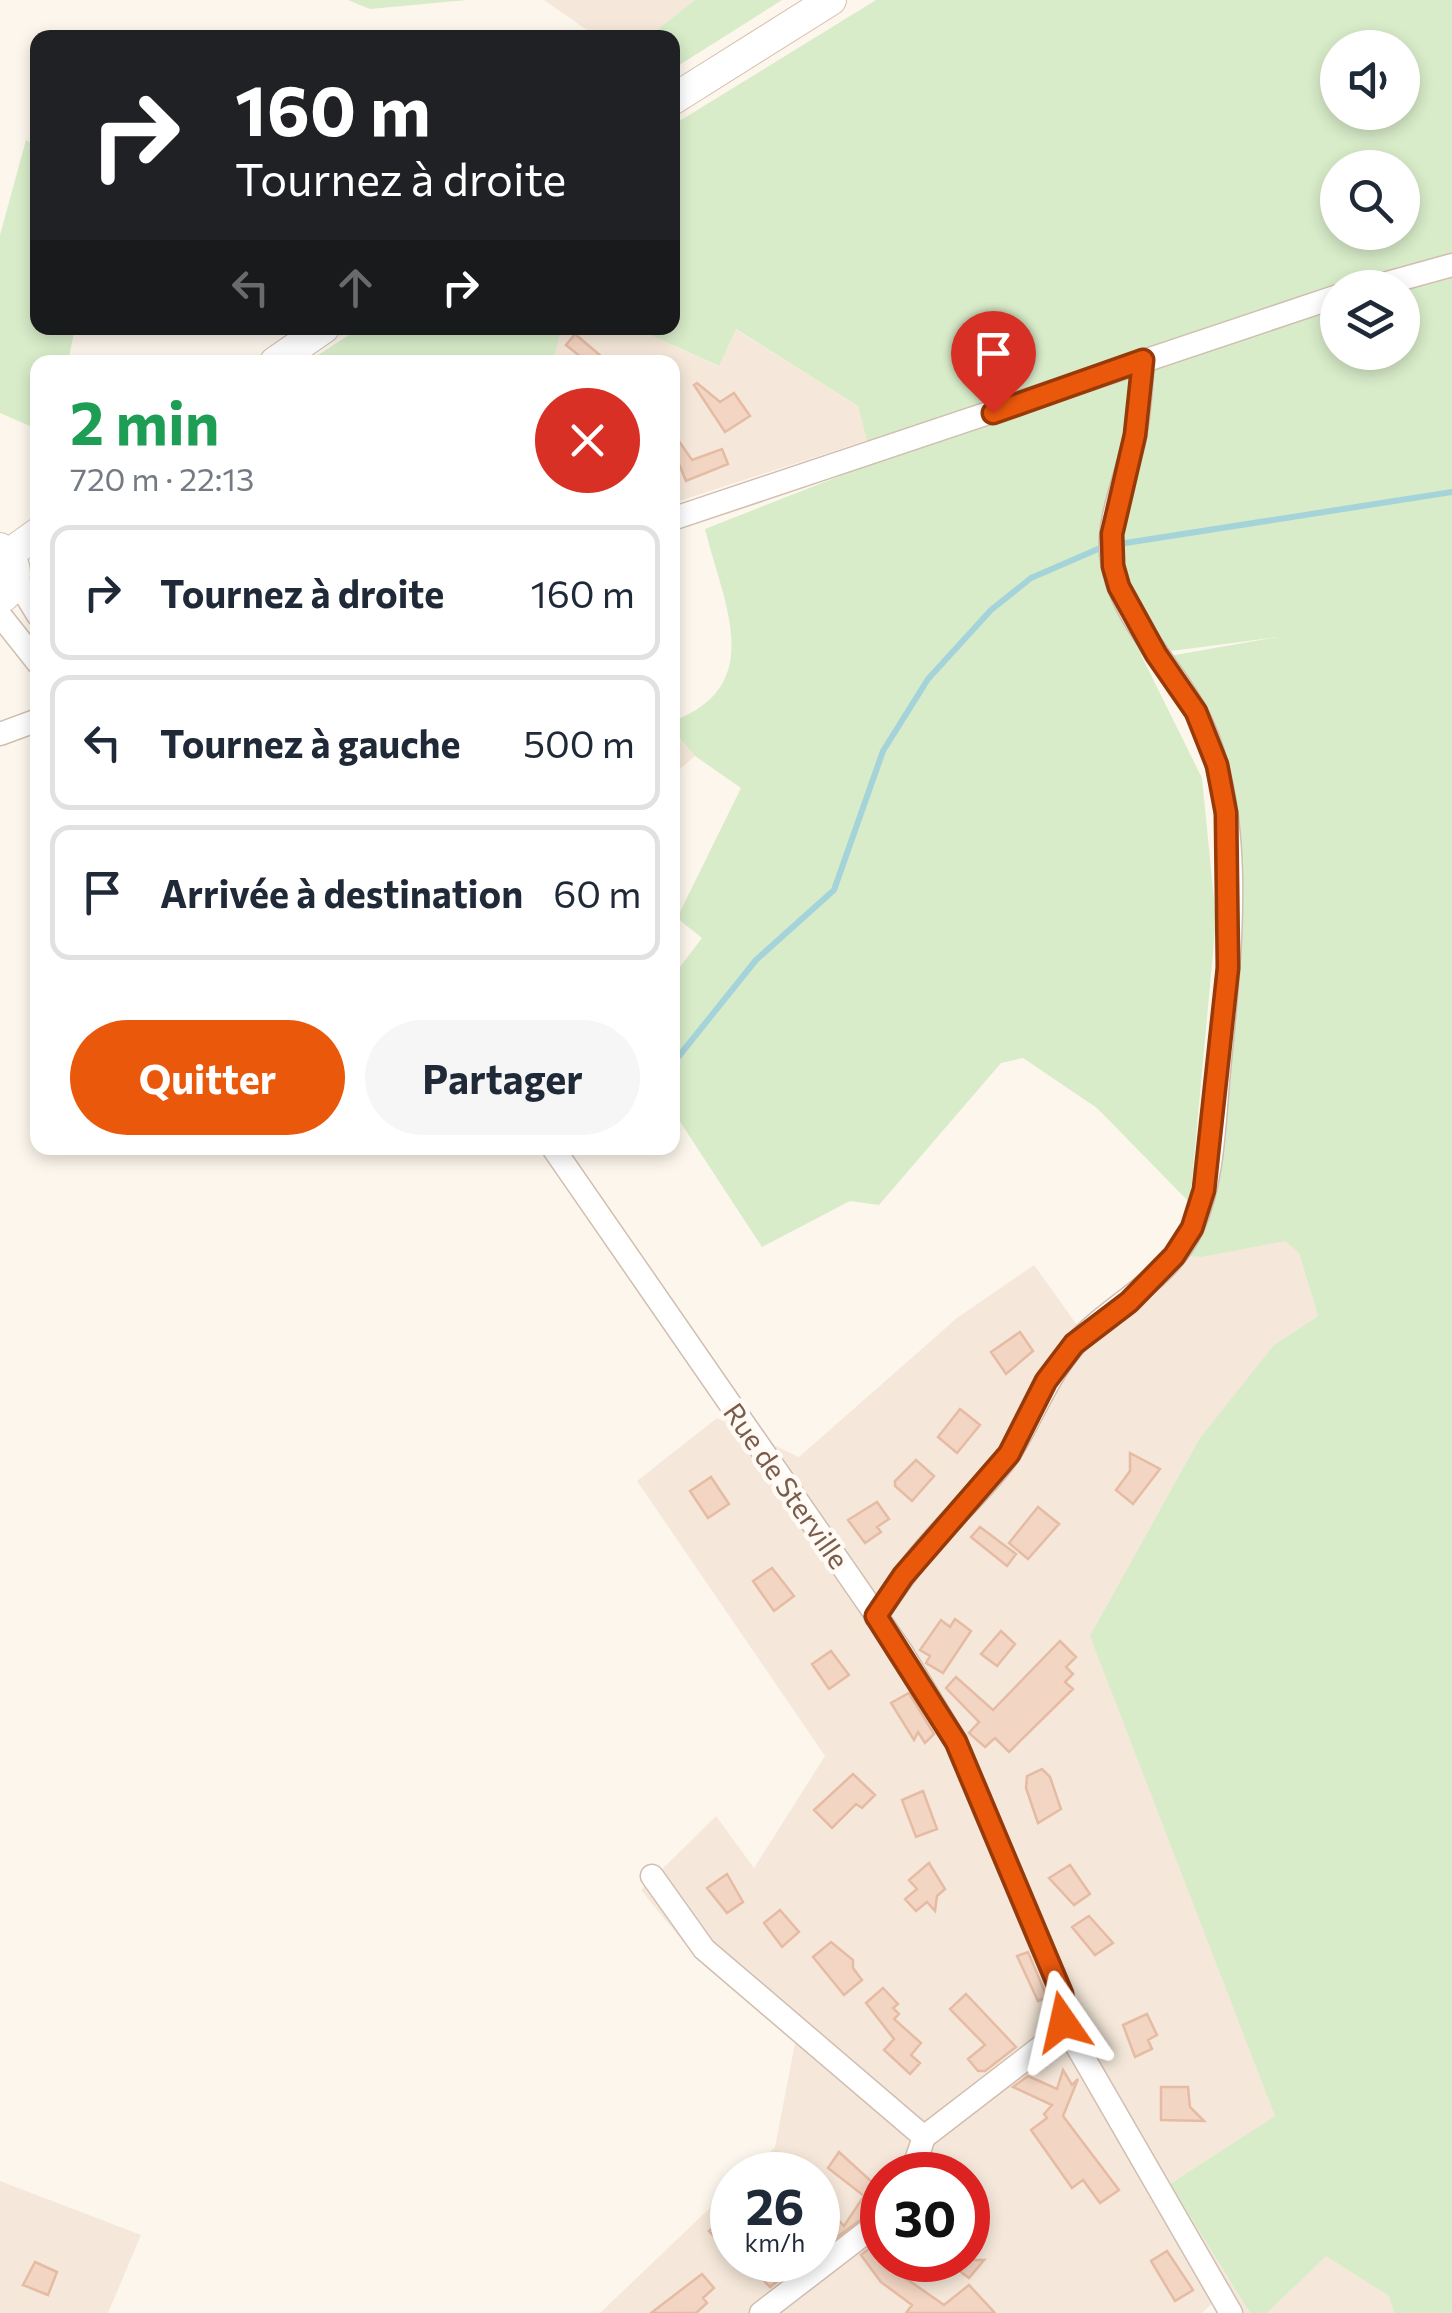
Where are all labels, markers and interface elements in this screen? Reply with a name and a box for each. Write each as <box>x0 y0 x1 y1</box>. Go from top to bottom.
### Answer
map controls <box>1320 30 1420 370</box>
button: sound <box>1320 30 1420 130</box>
text: 160 m <box>235 65 431 150</box>
icon: right <box>70 70 200 200</box>
text: Tournez à droite <box>235 150 566 205</box>
button: search <box>1320 150 1420 250</box>
icon: left <box>223 260 278 315</box>
icon: ahead <box>328 260 383 315</box>
icon: right <box>433 260 488 315</box>
button: layers <box>1320 270 1420 370</box>
pin <box>951 311 1036 414</box>
icon: arrive <box>966 326 1021 381</box>
text: 2 min <box>70 384 219 457</box>
button: close <box>535 388 640 493</box>
text: 720 m · 22:13 <box>70 458 254 498</box>
icon: right <box>75 565 130 620</box>
text: Tournez à droite <box>160 569 444 616</box>
text: 160 m <box>530 569 635 616</box>
icon: left <box>75 715 130 770</box>
text: Tournez à gauche <box>160 719 461 766</box>
text: 500 m <box>523 719 635 766</box>
icon: arrive <box>75 865 130 920</box>
text: Arrivée à destination <box>160 869 523 916</box>
text: 60 m <box>553 869 641 916</box>
button: Quitter <box>70 1020 345 1135</box>
button: Partager <box>365 1020 640 1135</box>
street label: Rue de Sterville <box>717 1396 857 1575</box>
position arrow <box>1011 1970 1115 2074</box>
speed limit sign: 30 <box>860 2152 990 2282</box>
text: 26 <box>745 2174 804 2235</box>
text: km/h <box>745 2227 805 2257</box>

